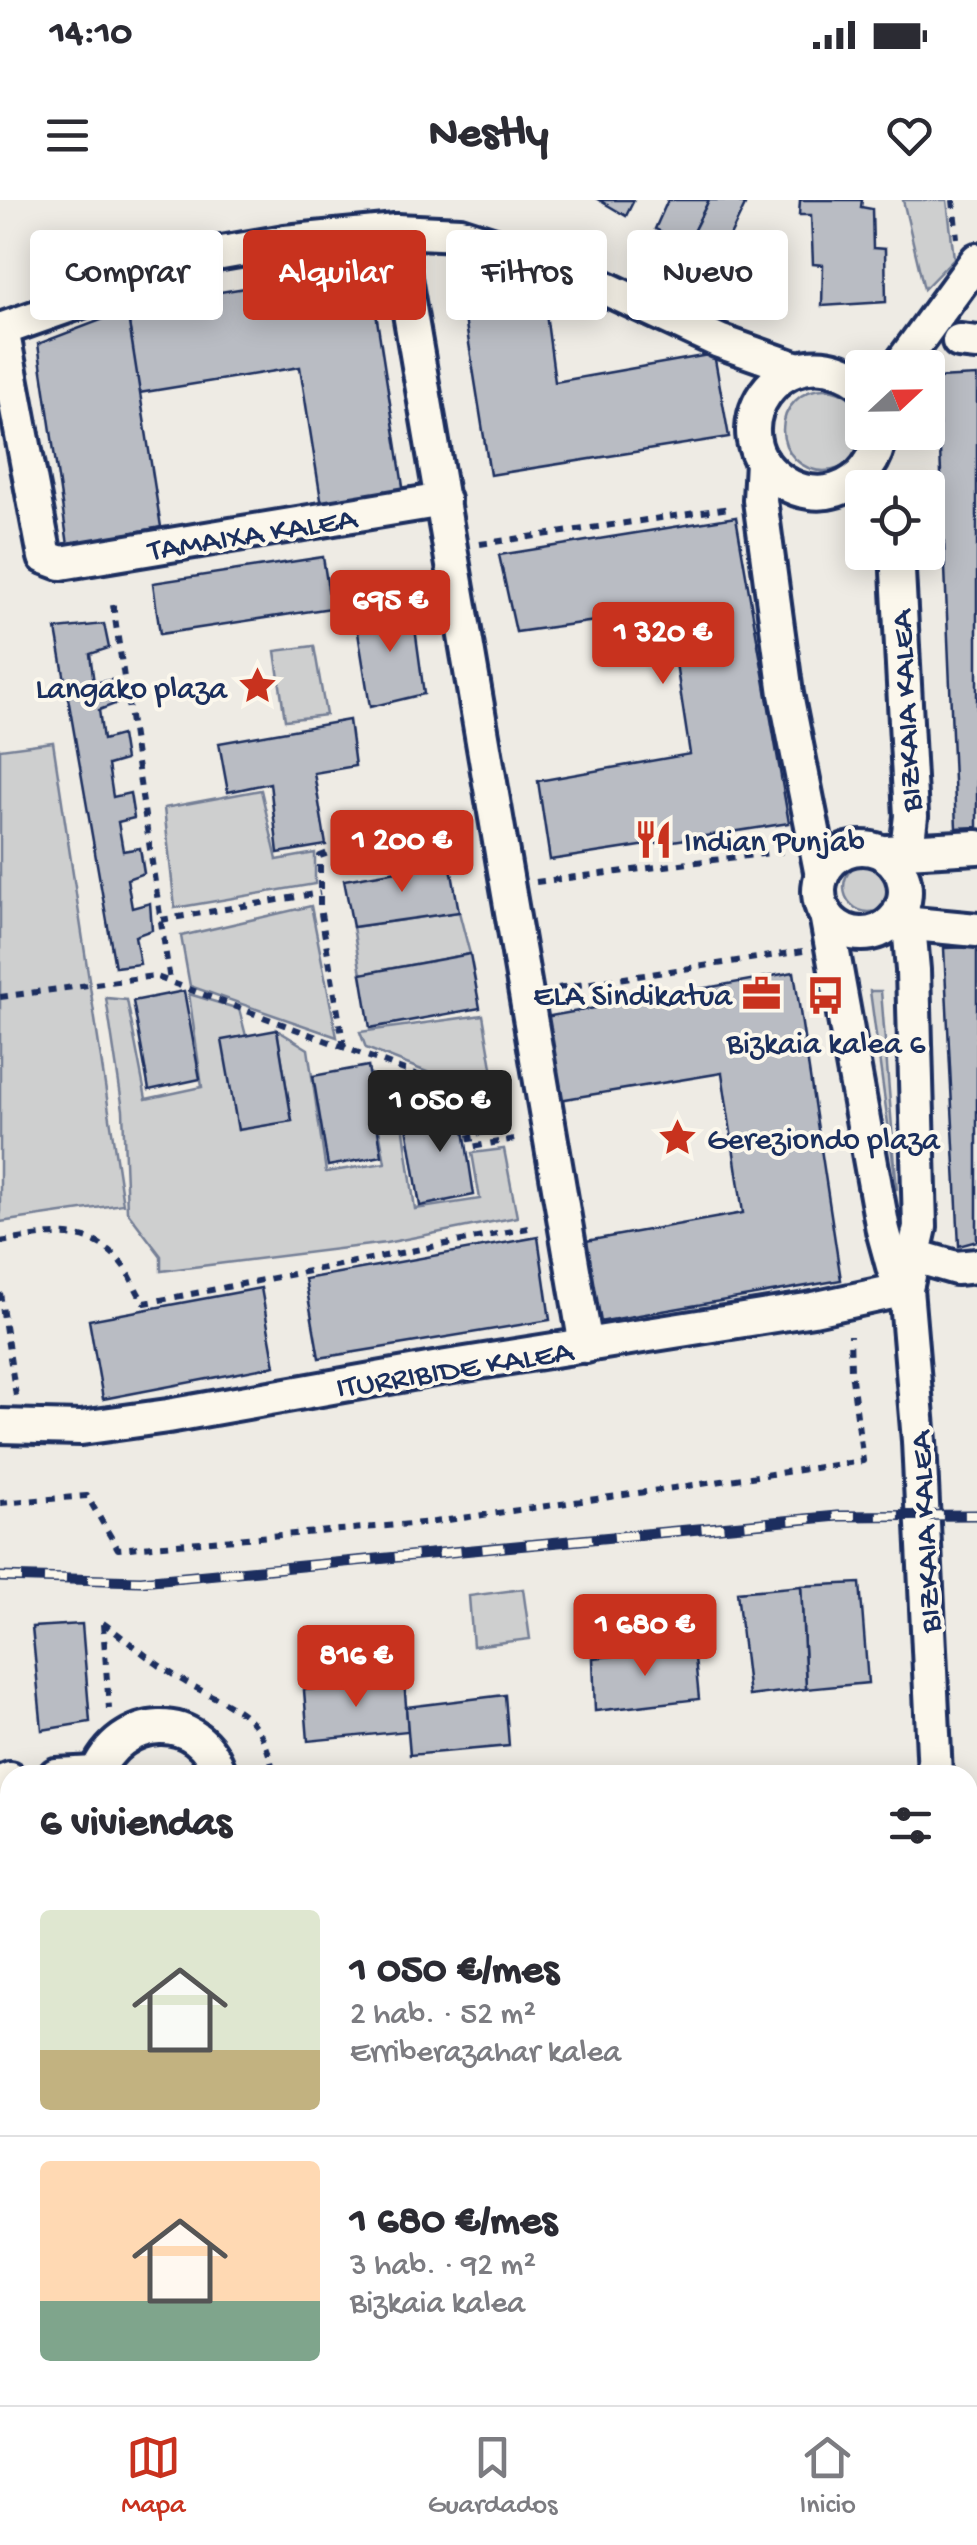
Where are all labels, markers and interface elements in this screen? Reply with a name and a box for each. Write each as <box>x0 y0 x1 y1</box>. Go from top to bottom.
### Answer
text: 14:10 <box>50 13 132 57</box>
icon: menu <box>40 108 95 163</box>
icon: heart <box>882 108 937 163</box>
text: Nestly <box>429 109 548 162</box>
chip: Comprar <box>30 230 223 320</box>
chip: Alquilar <box>243 230 426 320</box>
chip: Filtros <box>446 230 607 320</box>
chip: Nuevo <box>627 230 788 320</box>
north arrow <box>845 350 945 450</box>
map controls <box>845 350 945 570</box>
button: locate <box>845 470 945 570</box>
street label: TAMAIXA KALEA <box>144 501 362 572</box>
pin: 695 € <box>320 570 460 655</box>
text: 695 € <box>352 583 428 621</box>
pin: 1 320 € <box>571 602 755 687</box>
street label: BIZKAIA KALEA <box>885 607 933 814</box>
text: 1 320 € <box>614 615 712 653</box>
place icon: Langako plaza <box>236 665 278 707</box>
place label: Langako plaza <box>35 672 228 710</box>
pin: 1 200 € <box>310 810 494 895</box>
restaurant icon: Indian Punjab <box>633 818 675 860</box>
text: 1 200 € <box>352 823 452 861</box>
place label: Indian Punjab <box>684 825 865 863</box>
office icon: ELA Sindikatua <box>741 972 783 1014</box>
bus stop icon: Bizkaia kalea 6 <box>805 975 847 1017</box>
place label: ELA Sindikatua <box>533 979 733 1017</box>
place label: Bizkaia kalea 6 <box>726 1027 926 1065</box>
pin: 1 050 € <box>348 1070 532 1155</box>
text: 1 050 € <box>390 1083 490 1121</box>
place icon: Gereziondo plaza <box>656 1116 698 1158</box>
place label: Gereziondo plaza <box>707 1123 941 1161</box>
street label: ITURRIBIDE KALEA <box>334 1334 578 1409</box>
street label: BIZKAIA KALEA <box>904 1428 952 1635</box>
pin: 1 680 € <box>553 1594 737 1679</box>
text: 1 680 € <box>595 1607 695 1645</box>
pin: 816 € <box>286 1625 426 1710</box>
text: 816 € <box>319 1638 393 1676</box>
icon: filters <box>883 1798 938 1853</box>
text: 6 viviendas <box>40 1801 232 1850</box>
text: 1 050 €/mes <box>350 1948 559 1997</box>
icon: home <box>120 1950 240 2070</box>
text: 2 hab. · 52 m² <box>350 1997 536 2035</box>
text: Erriberazahar kalea <box>350 2035 621 2073</box>
text: 1 680 €/mes <box>350 2199 557 2248</box>
icon: home <box>120 2201 240 2321</box>
text: 3 hab. · 92 m² <box>350 2248 536 2286</box>
text: Bizkaia kalea <box>350 2286 525 2324</box>
tab: Mapa <box>121 2430 185 2523</box>
tab: Guardados <box>428 2430 557 2523</box>
tab: Inicio <box>800 2430 856 2523</box>

